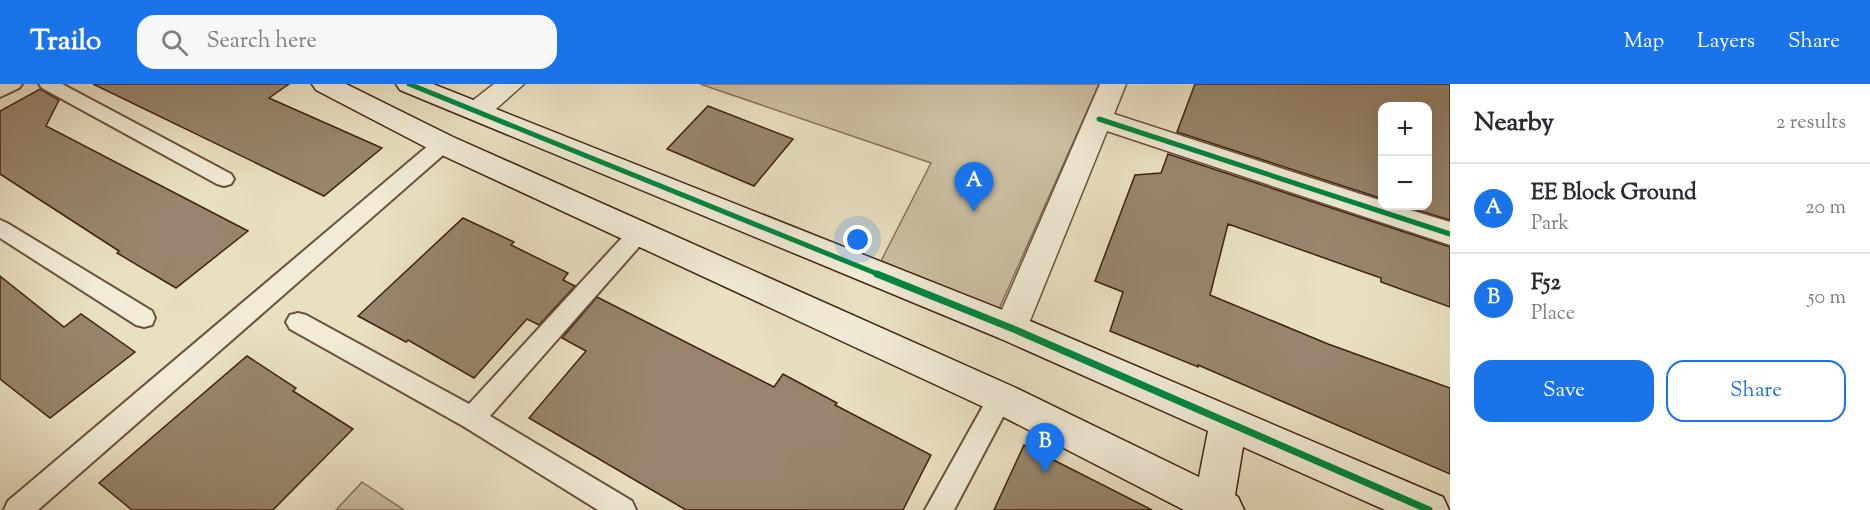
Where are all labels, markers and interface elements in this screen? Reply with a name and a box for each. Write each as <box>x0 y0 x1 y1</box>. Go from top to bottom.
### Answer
search box <box>137 15 557 69</box>
text: Trailo <box>30 22 101 62</box>
icon: search <box>158 26 191 59</box>
text: Search here <box>206 26 317 58</box>
text: Map <box>1624 27 1664 57</box>
text: Layers <box>1697 27 1755 57</box>
text: Share <box>1788 27 1840 57</box>
map controls <box>1378 102 1432 210</box>
button: + <box>1378 102 1432 156</box>
text: Nearby <box>1474 105 1554 142</box>
text: 2 results <box>1776 109 1846 138</box>
button: − <box>1378 156 1432 210</box>
pin: A <box>954 162 994 212</box>
text: EE Block Ground <box>1531 178 1697 210</box>
text: A <box>1485 194 1502 223</box>
text: 20 m <box>1805 194 1846 223</box>
text: Park <box>1531 210 1569 239</box>
your location <box>843 225 872 254</box>
text: F52 <box>1531 268 1561 300</box>
text: B <box>1487 284 1500 313</box>
text: 50 m <box>1808 284 1846 313</box>
text: Place <box>1531 300 1575 329</box>
button: Save <box>1474 360 1654 422</box>
button: Share <box>1666 360 1846 422</box>
pin: B <box>1026 424 1064 473</box>

